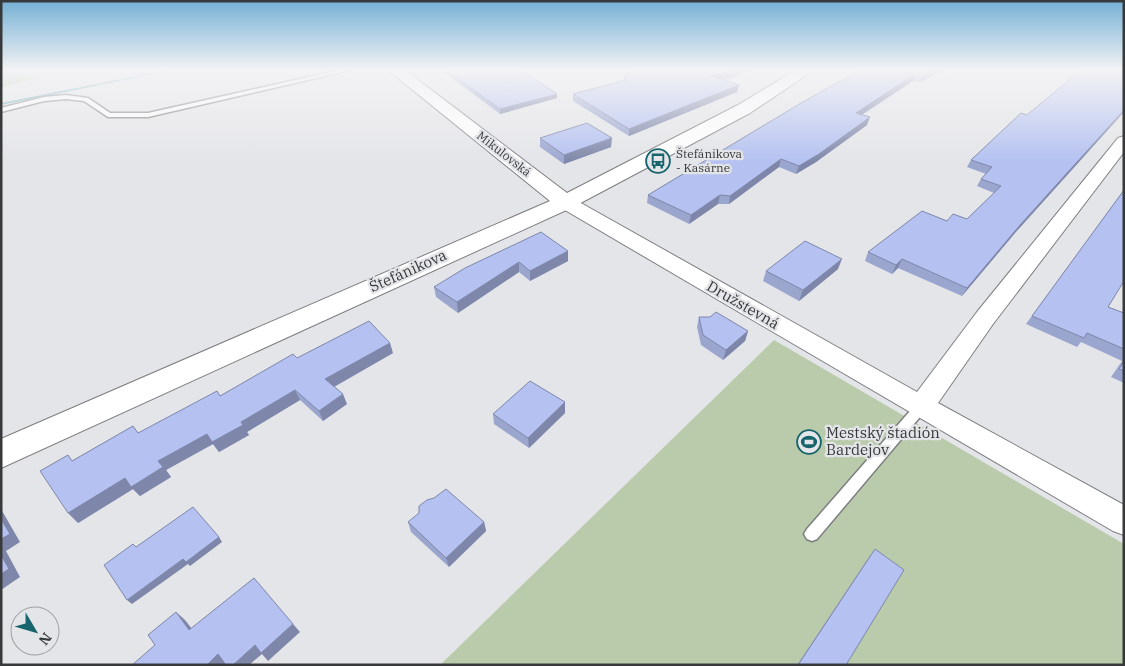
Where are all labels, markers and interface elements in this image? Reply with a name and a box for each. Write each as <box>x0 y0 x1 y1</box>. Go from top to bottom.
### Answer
street label: Mikulovská <box>474 128 535 180</box>
place label: Štefánikova - Kasárne <box>676 146 743 175</box>
bus stop icon: Štefánikova - Kasárne <box>645 148 671 174</box>
street label: Štefánikova <box>366 245 449 296</box>
street label: Družstevná <box>704 276 783 333</box>
place label: Mestský štadión Bardejov <box>826 423 940 459</box>
sports icon: Mestský štadión Bardejov <box>796 429 822 455</box>
north arrow <box>10 606 60 656</box>
text: N <box>35 629 56 649</box>

